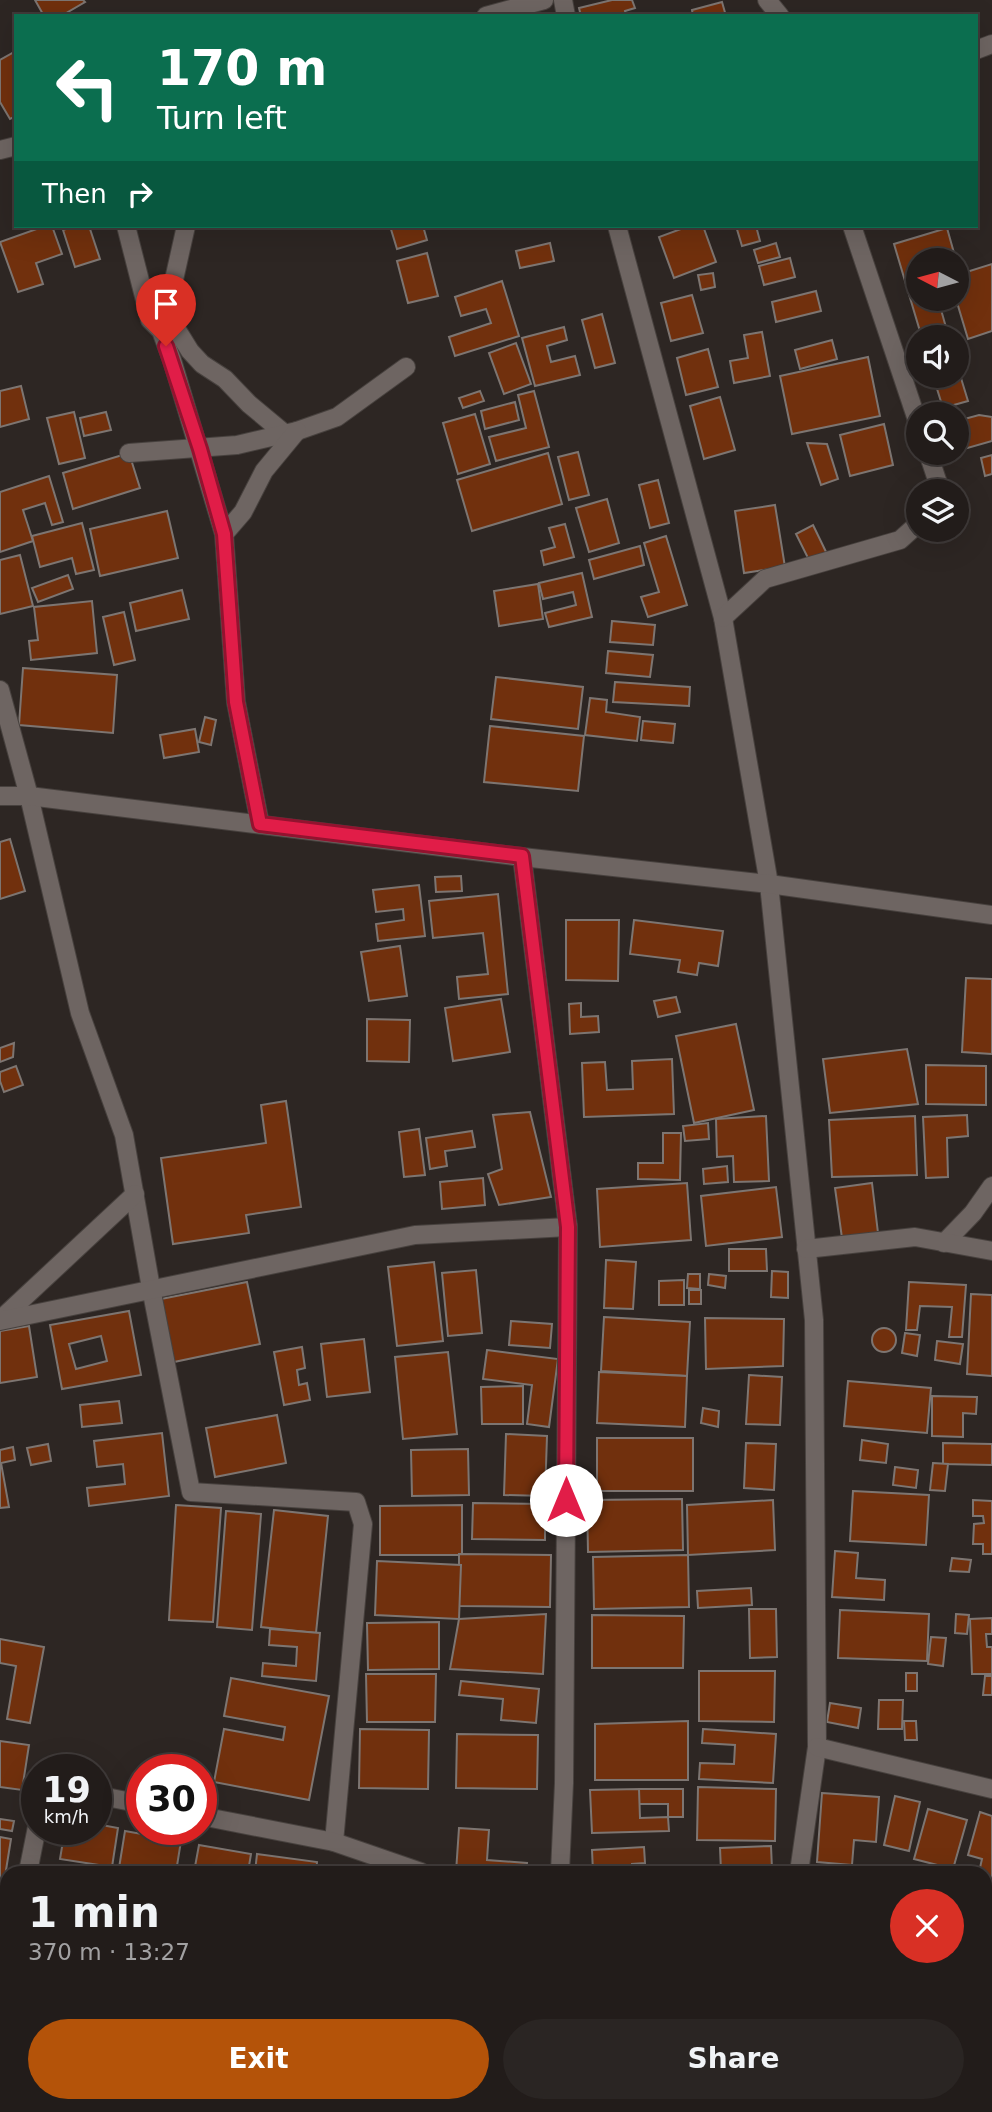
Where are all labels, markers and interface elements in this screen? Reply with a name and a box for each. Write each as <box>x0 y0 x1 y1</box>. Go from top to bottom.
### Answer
text: 170 m <box>157 40 327 97</box>
icon: left <box>42 42 133 133</box>
text: Turn left <box>157 99 287 137</box>
icon: right <box>121 175 159 213</box>
text: Then <box>42 179 107 209</box>
north arrow <box>906 248 970 312</box>
map controls <box>906 248 969 542</box>
pin <box>136 274 196 346</box>
icon: arrive <box>147 285 185 323</box>
button: sound <box>906 325 969 388</box>
button: search <box>906 402 969 465</box>
button: layers <box>906 479 969 542</box>
position arrow <box>529 1463 603 1537</box>
speed limit sign: 30 <box>126 1754 217 1845</box>
text: 19 <box>42 1770 91 1810</box>
text: km/h <box>44 1806 89 1827</box>
text: 1 min <box>28 1888 160 1937</box>
button: close <box>890 1889 964 1963</box>
text: 370 m · 13:27 <box>28 1939 190 1965</box>
button: Exit <box>28 2019 489 2099</box>
button: Share <box>503 2019 964 2099</box>

